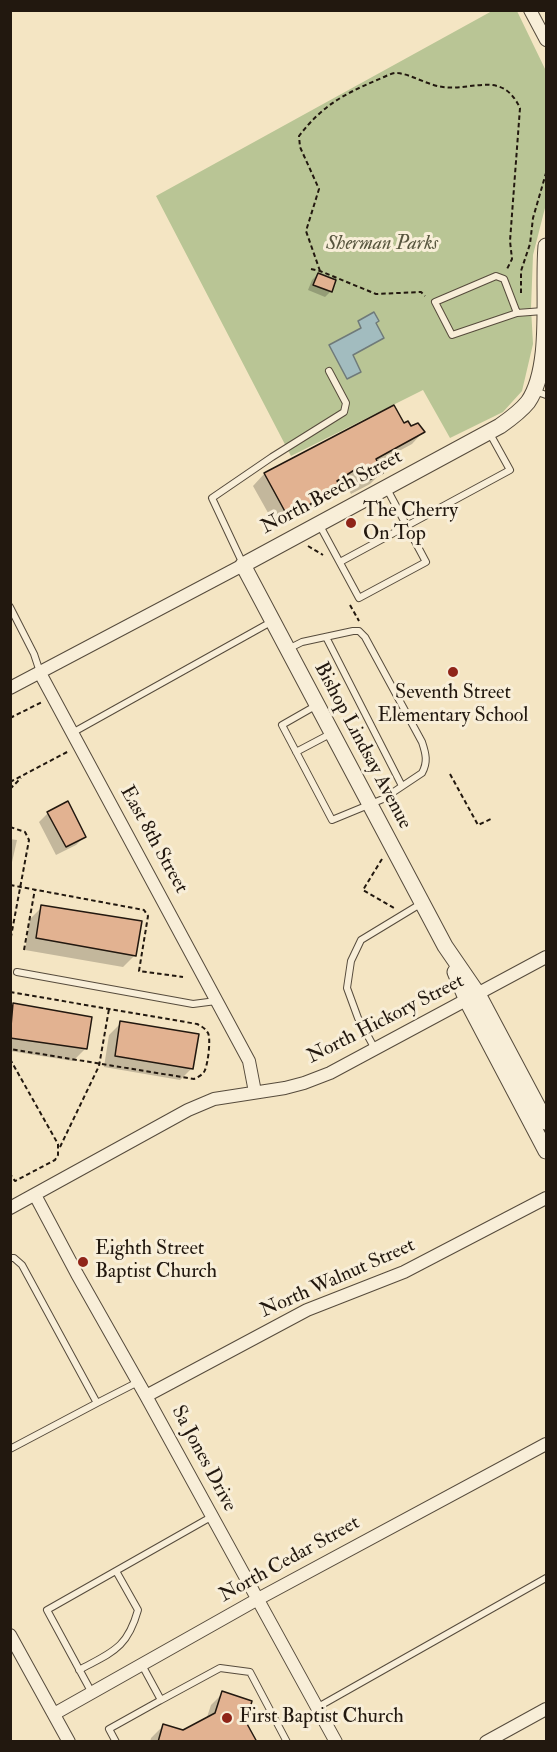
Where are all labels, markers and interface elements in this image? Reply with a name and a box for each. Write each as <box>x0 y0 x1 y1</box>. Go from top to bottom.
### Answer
park label: Sherman Parks <box>326 233 438 257</box>
street label: North Beech Street <box>257 446 407 540</box>
place label: The Cherry On Top <box>363 500 458 547</box>
marker: The Cherry On Top <box>344 516 358 530</box>
street label: Bishop Lindsay Avenue <box>308 659 416 833</box>
marker: Seventh Street Elementary School <box>446 665 460 679</box>
place label: Seventh Street Elementary School <box>378 682 528 729</box>
street label: East 8th Street <box>114 782 192 898</box>
street label: North Hickory Street <box>304 970 468 1070</box>
street label: North Walnut Street <box>257 1234 419 1324</box>
place label: Eighth Street Baptist Church <box>95 1238 217 1285</box>
marker: Eighth Street Baptist Church <box>76 1255 90 1269</box>
street label: Sa Jones Drive <box>165 1402 241 1516</box>
street label: North Cedar Street <box>216 1512 364 1608</box>
place label: First Baptist Church <box>239 1706 404 1730</box>
marker: First Baptist Church <box>220 1711 234 1725</box>

